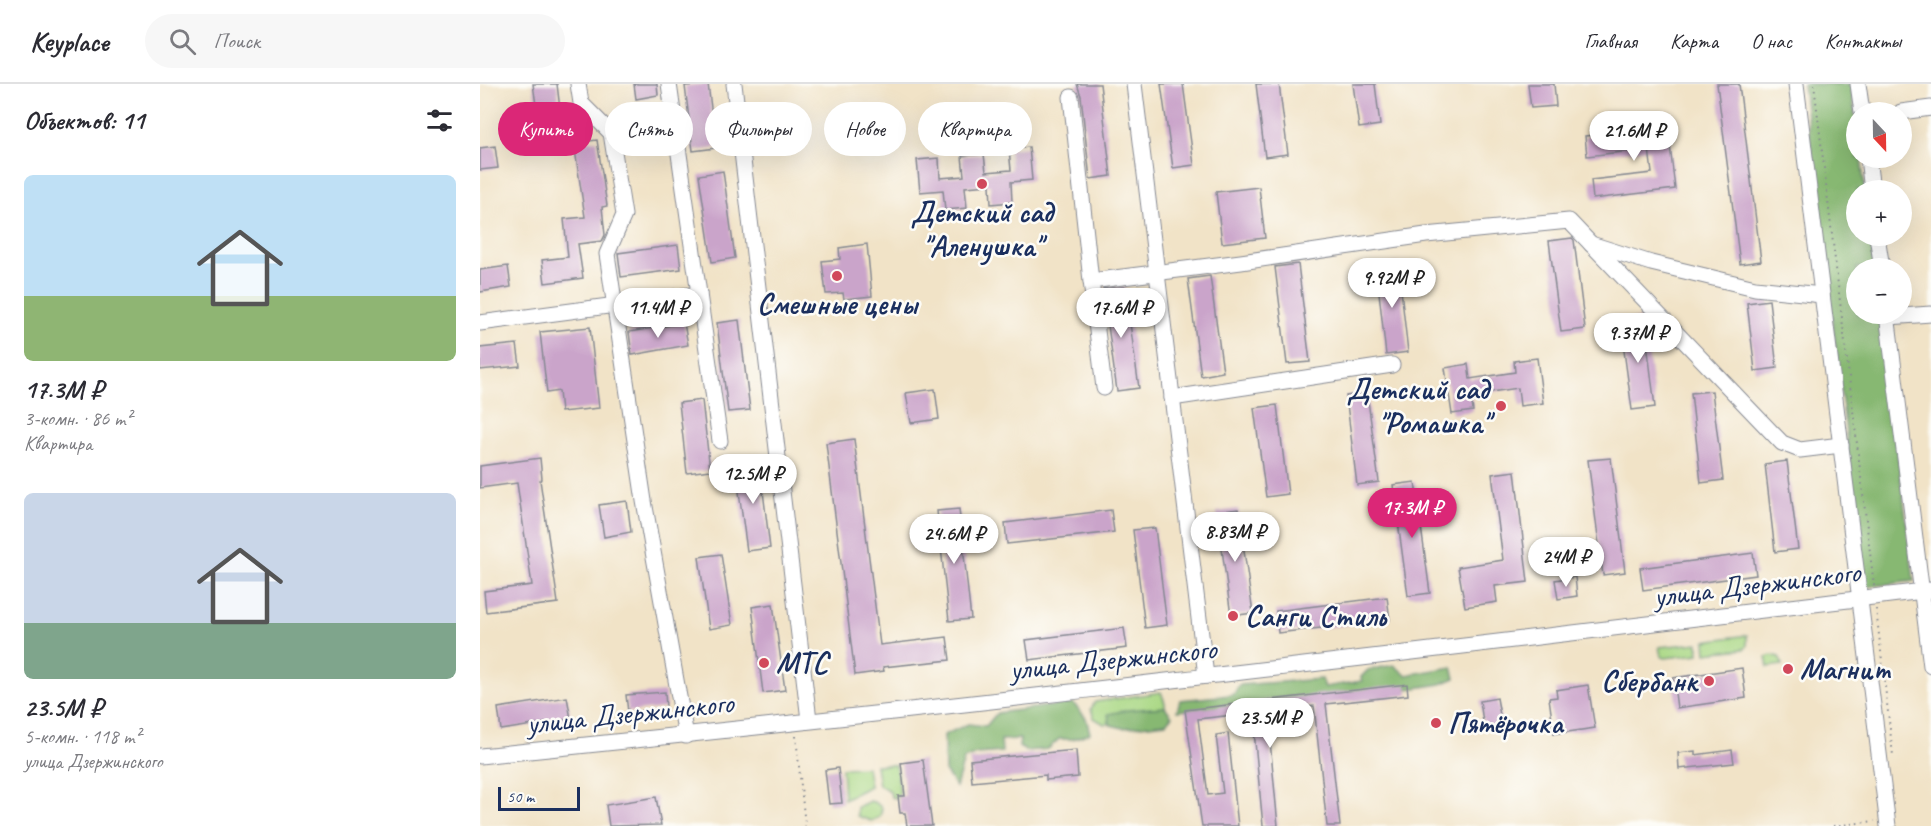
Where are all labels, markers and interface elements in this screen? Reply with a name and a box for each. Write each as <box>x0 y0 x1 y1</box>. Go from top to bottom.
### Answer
search box <box>145 14 565 68</box>
text: Keyplace <box>30 24 109 59</box>
icon: search <box>166 25 199 58</box>
text: Поиск <box>214 27 260 55</box>
text: Главная <box>1584 28 1637 54</box>
text: Карта <box>1670 28 1718 54</box>
text: О нас <box>1751 28 1792 54</box>
text: Контакты <box>1825 28 1901 54</box>
chip: Купить <box>498 102 593 156</box>
chip: Снять <box>605 102 693 156</box>
chip: Фильтры <box>705 102 812 156</box>
chip: Новое <box>824 102 906 156</box>
chip: Квартира <box>918 102 1032 156</box>
north arrow <box>1846 102 1912 168</box>
map controls <box>1846 102 1912 324</box>
text: Объектов: 11 <box>24 104 144 137</box>
icon: filters <box>423 104 456 137</box>
pin: 21.6M ₽ <box>1579 111 1689 162</box>
text: 21.6M ₽ <box>1603 118 1665 143</box>
marker: Детский сад "Аленушка" <box>975 177 989 191</box>
button: + <box>1846 180 1912 246</box>
place label: Детский сад "Аленушка" <box>911 193 1056 266</box>
icon: home <box>186 214 294 322</box>
pin: 9.92M ₽ <box>1337 258 1447 309</box>
button: − <box>1846 258 1912 324</box>
text: 9.92M ₽ <box>1362 265 1422 290</box>
marker: Смешные цены <box>830 269 844 283</box>
place label: Смешные цены <box>757 285 919 323</box>
pin: 11.4M ₽ <box>603 288 713 339</box>
pin: 17.6M ₽ <box>1066 288 1176 339</box>
text: 11.4M ₽ <box>628 295 688 320</box>
text: 17.6M ₽ <box>1090 295 1152 320</box>
pin: 9.37M ₽ <box>1583 313 1693 364</box>
text: 9.37M ₽ <box>1608 320 1668 345</box>
place label: Детский сад "Ромашка" <box>1347 370 1496 442</box>
text: 17.3M ₽ <box>24 373 103 406</box>
marker: Детский сад "Ромашка" <box>1494 399 1508 413</box>
text: 3-комн. · 86 m² <box>24 406 132 431</box>
text: Квартира <box>24 431 92 456</box>
pin: 12.5M ₽ <box>698 454 808 505</box>
text: 12.5M ₽ <box>723 461 783 486</box>
pin: 17.3M ₽ <box>1357 488 1467 539</box>
text: 17.3M ₽ <box>1382 495 1442 520</box>
pin: 8.83M ₽ <box>1180 512 1290 563</box>
pin: 24.6M ₽ <box>899 514 1009 565</box>
text: 8.83M ₽ <box>1205 519 1265 544</box>
text: 24.6M ₽ <box>923 521 985 546</box>
icon: home <box>186 532 294 640</box>
pin: 24M ₽ <box>1524 537 1608 588</box>
text: 24M ₽ <box>1542 544 1590 569</box>
street label: улица Дзержинского <box>1650 552 1864 616</box>
place label: Санги Стиль <box>1245 597 1387 635</box>
marker: Санги Стиль <box>1226 609 1240 623</box>
street label: улица Дзержинского <box>1006 629 1220 689</box>
place label: МТС <box>776 644 831 682</box>
place label: Магнит <box>1800 650 1891 688</box>
marker: МТС <box>757 656 771 670</box>
place label: Сбербанк <box>1601 662 1699 700</box>
marker: Магнит <box>1781 662 1795 676</box>
marker: Сбербанк <box>1702 674 1716 688</box>
street label: улица Дзержинского <box>523 683 737 743</box>
text: 23.5M ₽ <box>24 691 103 724</box>
pin: 23.5M ₽ <box>1215 698 1325 749</box>
place label: Пятёрочка <box>1448 704 1565 742</box>
text: 23.5M ₽ <box>1240 705 1300 730</box>
marker: Пятёрочка <box>1429 716 1443 730</box>
text: 5-комн. · 118 m² <box>24 724 141 749</box>
text: улица Дзержинского <box>24 749 163 774</box>
scale bar <box>498 784 580 812</box>
text: 50 m <box>507 787 534 807</box>

